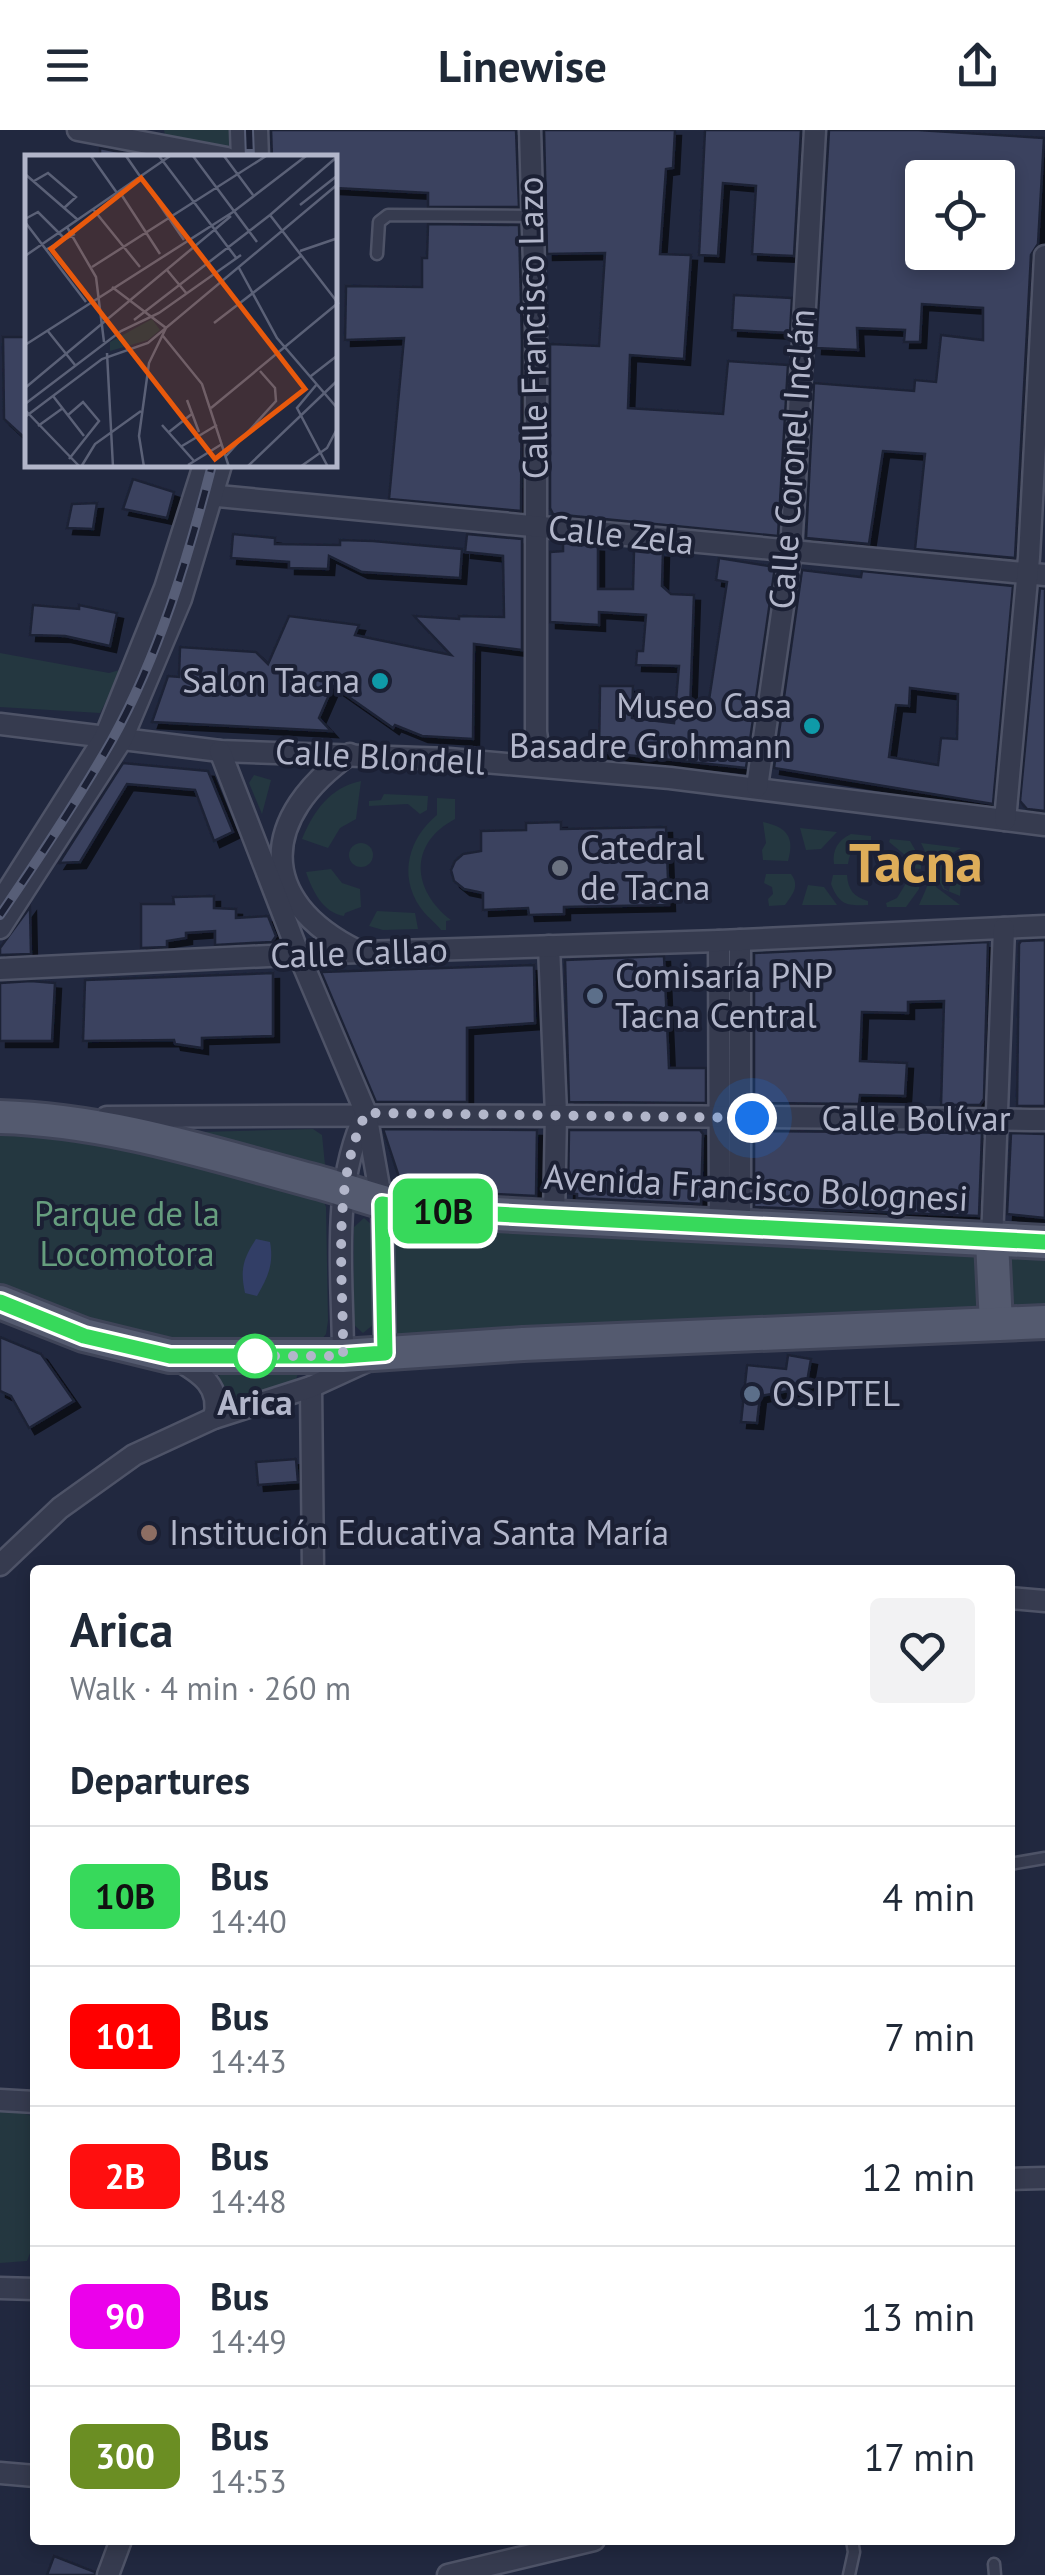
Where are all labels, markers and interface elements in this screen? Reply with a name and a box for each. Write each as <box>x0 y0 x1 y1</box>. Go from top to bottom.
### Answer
text: Linewise <box>438 36 607 94</box>
icon: menu <box>40 38 95 93</box>
icon: share <box>950 38 1005 93</box>
inset map <box>25 155 338 468</box>
map controls <box>905 160 1015 270</box>
button: locate <box>905 160 1015 270</box>
street label: Calle Francisco Lazo <box>506 176 558 480</box>
street label: Calle Coronel Inclán <box>758 307 824 611</box>
street label: Calle Zela <box>546 503 696 565</box>
place label: Salon Tacna <box>182 657 360 703</box>
marker: Salon Tacna <box>369 670 391 692</box>
place label: Museo Casa Basadre Grohmann <box>509 682 792 768</box>
marker: Museo Casa Basadre Grohmann <box>801 715 823 737</box>
street label: Calle Blondell <box>274 728 486 784</box>
place label: Catedral de Tacna <box>580 824 710 910</box>
district label: Tacna <box>849 826 983 897</box>
marker: Catedral de Tacna <box>549 857 571 879</box>
street label: Calle Callao <box>269 926 449 978</box>
place label: Comisaría PNP Tacna Central <box>615 952 833 1038</box>
marker: Comisaría PNP Tacna Central <box>584 985 606 1007</box>
your location <box>727 1093 777 1143</box>
street label: Calle Bolívar <box>821 1095 1011 1141</box>
street label: Avenida Francisco Bolognesi <box>543 1153 970 1221</box>
line badge: 10B <box>386 1178 500 1244</box>
text: 10B <box>413 1188 473 1234</box>
park label: Parque de la Locomotora <box>34 1190 220 1276</box>
marker: Arica <box>234 1335 276 1377</box>
place label: OSIPTEL <box>772 1370 900 1416</box>
place label: Arica <box>217 1379 293 1425</box>
marker: OSIPTEL <box>741 1383 763 1405</box>
place label: Institución Educativa Santa María <box>169 1509 669 1555</box>
marker: Institución Educativa Santa María <box>138 1522 160 1544</box>
text: Arica <box>70 1598 173 1660</box>
button: heart <box>870 1598 975 1703</box>
text: Walk · 4 min · 260 m <box>70 1667 351 1709</box>
text: Departures <box>70 1755 250 1804</box>
text: Bus <box>210 1851 269 1900</box>
text: 4 min <box>882 1872 975 1921</box>
text: 10B <box>95 1873 155 1919</box>
text: 14:40 <box>210 1900 287 1942</box>
text: Bus <box>210 1991 269 2040</box>
text: 7 min <box>884 2012 975 2061</box>
text: 101 <box>95 2013 155 2059</box>
text: 14:43 <box>210 2040 287 2082</box>
text: Bus <box>210 2131 269 2180</box>
text: 12 min <box>862 2152 975 2201</box>
text: 2B <box>105 2153 145 2199</box>
text: 14:48 <box>210 2180 287 2222</box>
text: Bus <box>210 2271 269 2320</box>
text: 13 min <box>862 2292 975 2341</box>
text: 90 <box>105 2293 145 2339</box>
text: 14:49 <box>210 2320 287 2362</box>
text: Bus <box>210 2411 269 2460</box>
text: 17 min <box>864 2432 975 2481</box>
text: 300 <box>95 2433 155 2479</box>
text: 14:53 <box>210 2460 287 2502</box>

